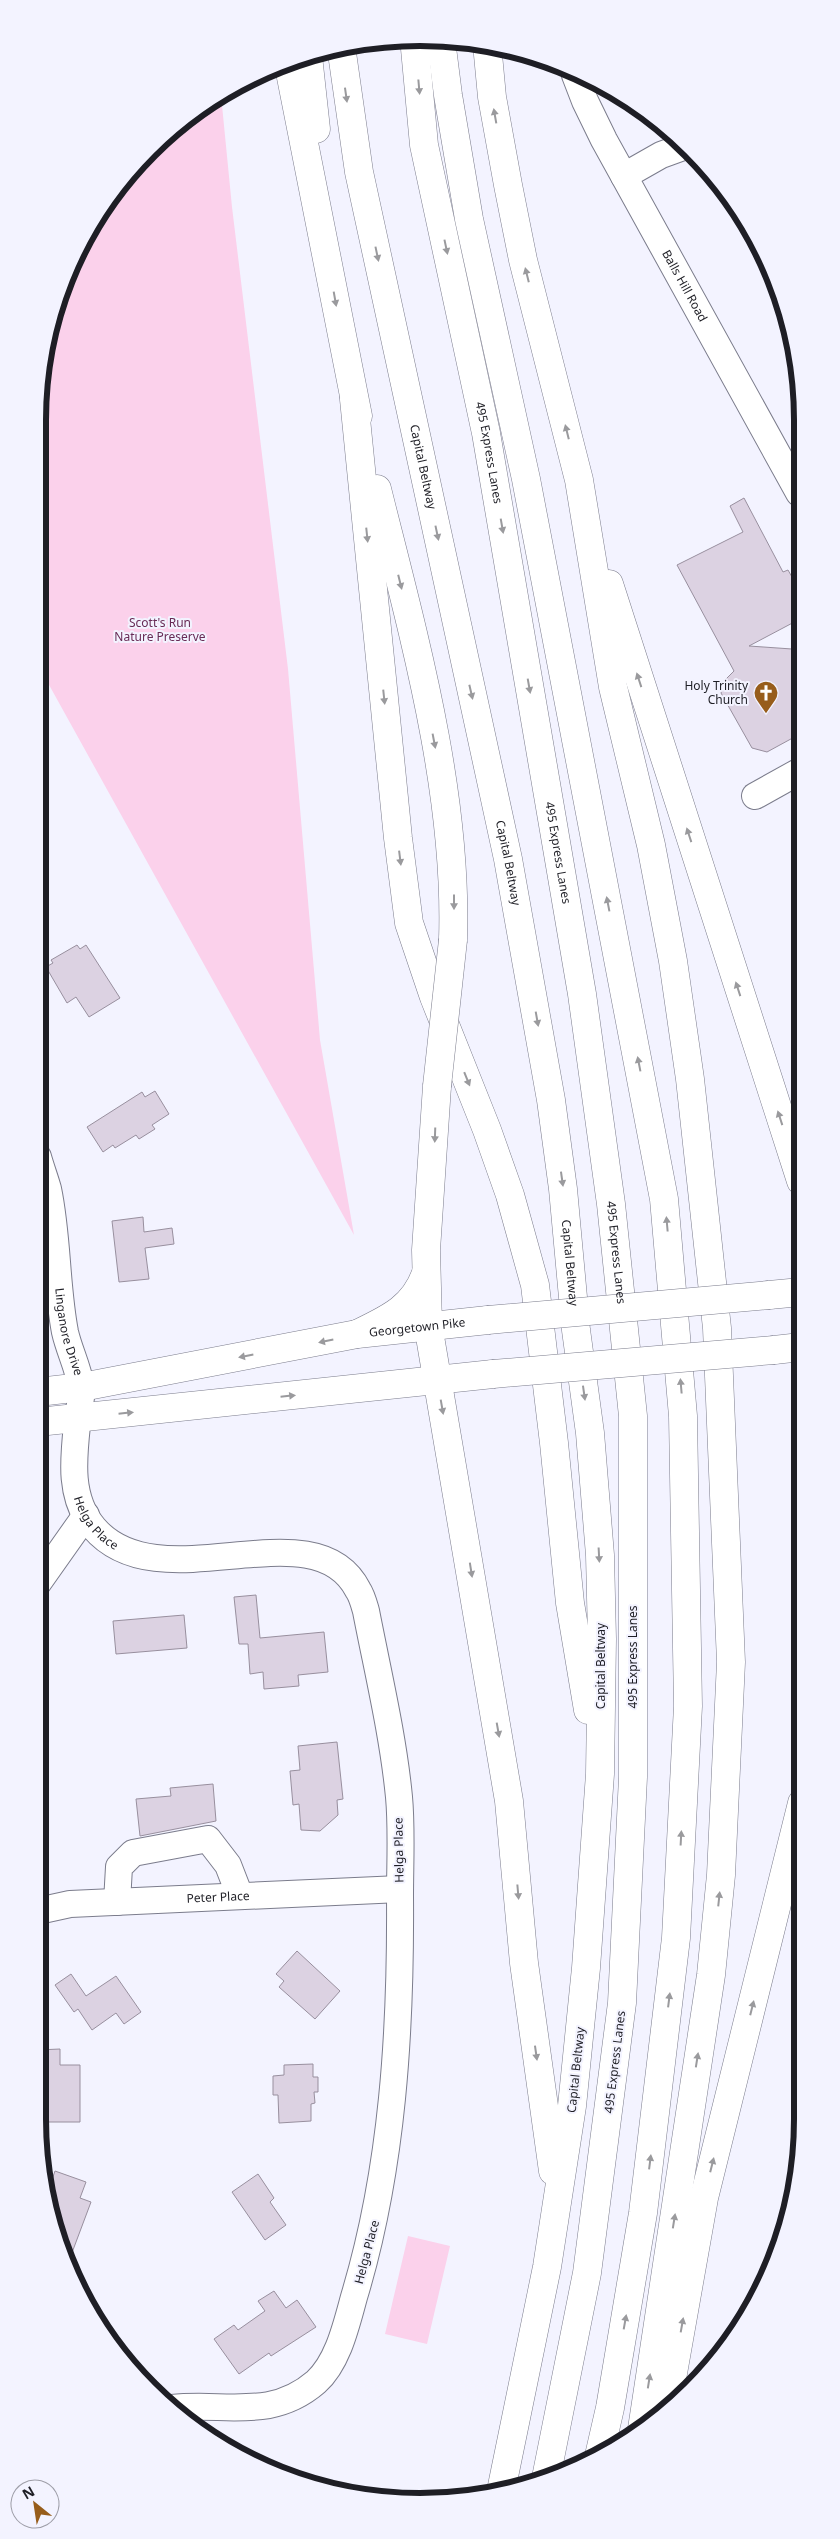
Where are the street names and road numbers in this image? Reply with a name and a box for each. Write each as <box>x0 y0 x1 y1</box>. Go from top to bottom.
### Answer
street label: Balls Hill Road <box>658 247 712 325</box>
street label: 495 Express Lanes <box>472 400 507 505</box>
street label: Capital Beltway <box>406 423 441 512</box>
street label: 495 Express Lanes <box>541 800 575 905</box>
street label: Capital Beltway <box>492 818 525 908</box>
street label: 495 Express Lanes <box>603 1200 630 1305</box>
street label: Capital Beltway <box>558 1219 583 1307</box>
street label: Linganore Drive <box>51 1287 87 1378</box>
street label: Georgetown Pike <box>368 1313 466 1341</box>
street label: Helga Place <box>70 1494 122 1554</box>
street label: 495 Express Lanes <box>624 1605 641 1709</box>
street label: Capital Beltway <box>592 1622 609 1709</box>
street label: Helga Place <box>389 1817 408 1883</box>
street label: Peter Place <box>186 1887 250 1907</box>
street label: 495 Express Lanes <box>600 2009 629 2114</box>
street label: Capital Beltway <box>563 2025 589 2114</box>
street label: Helga Place <box>350 2218 383 2286</box>

